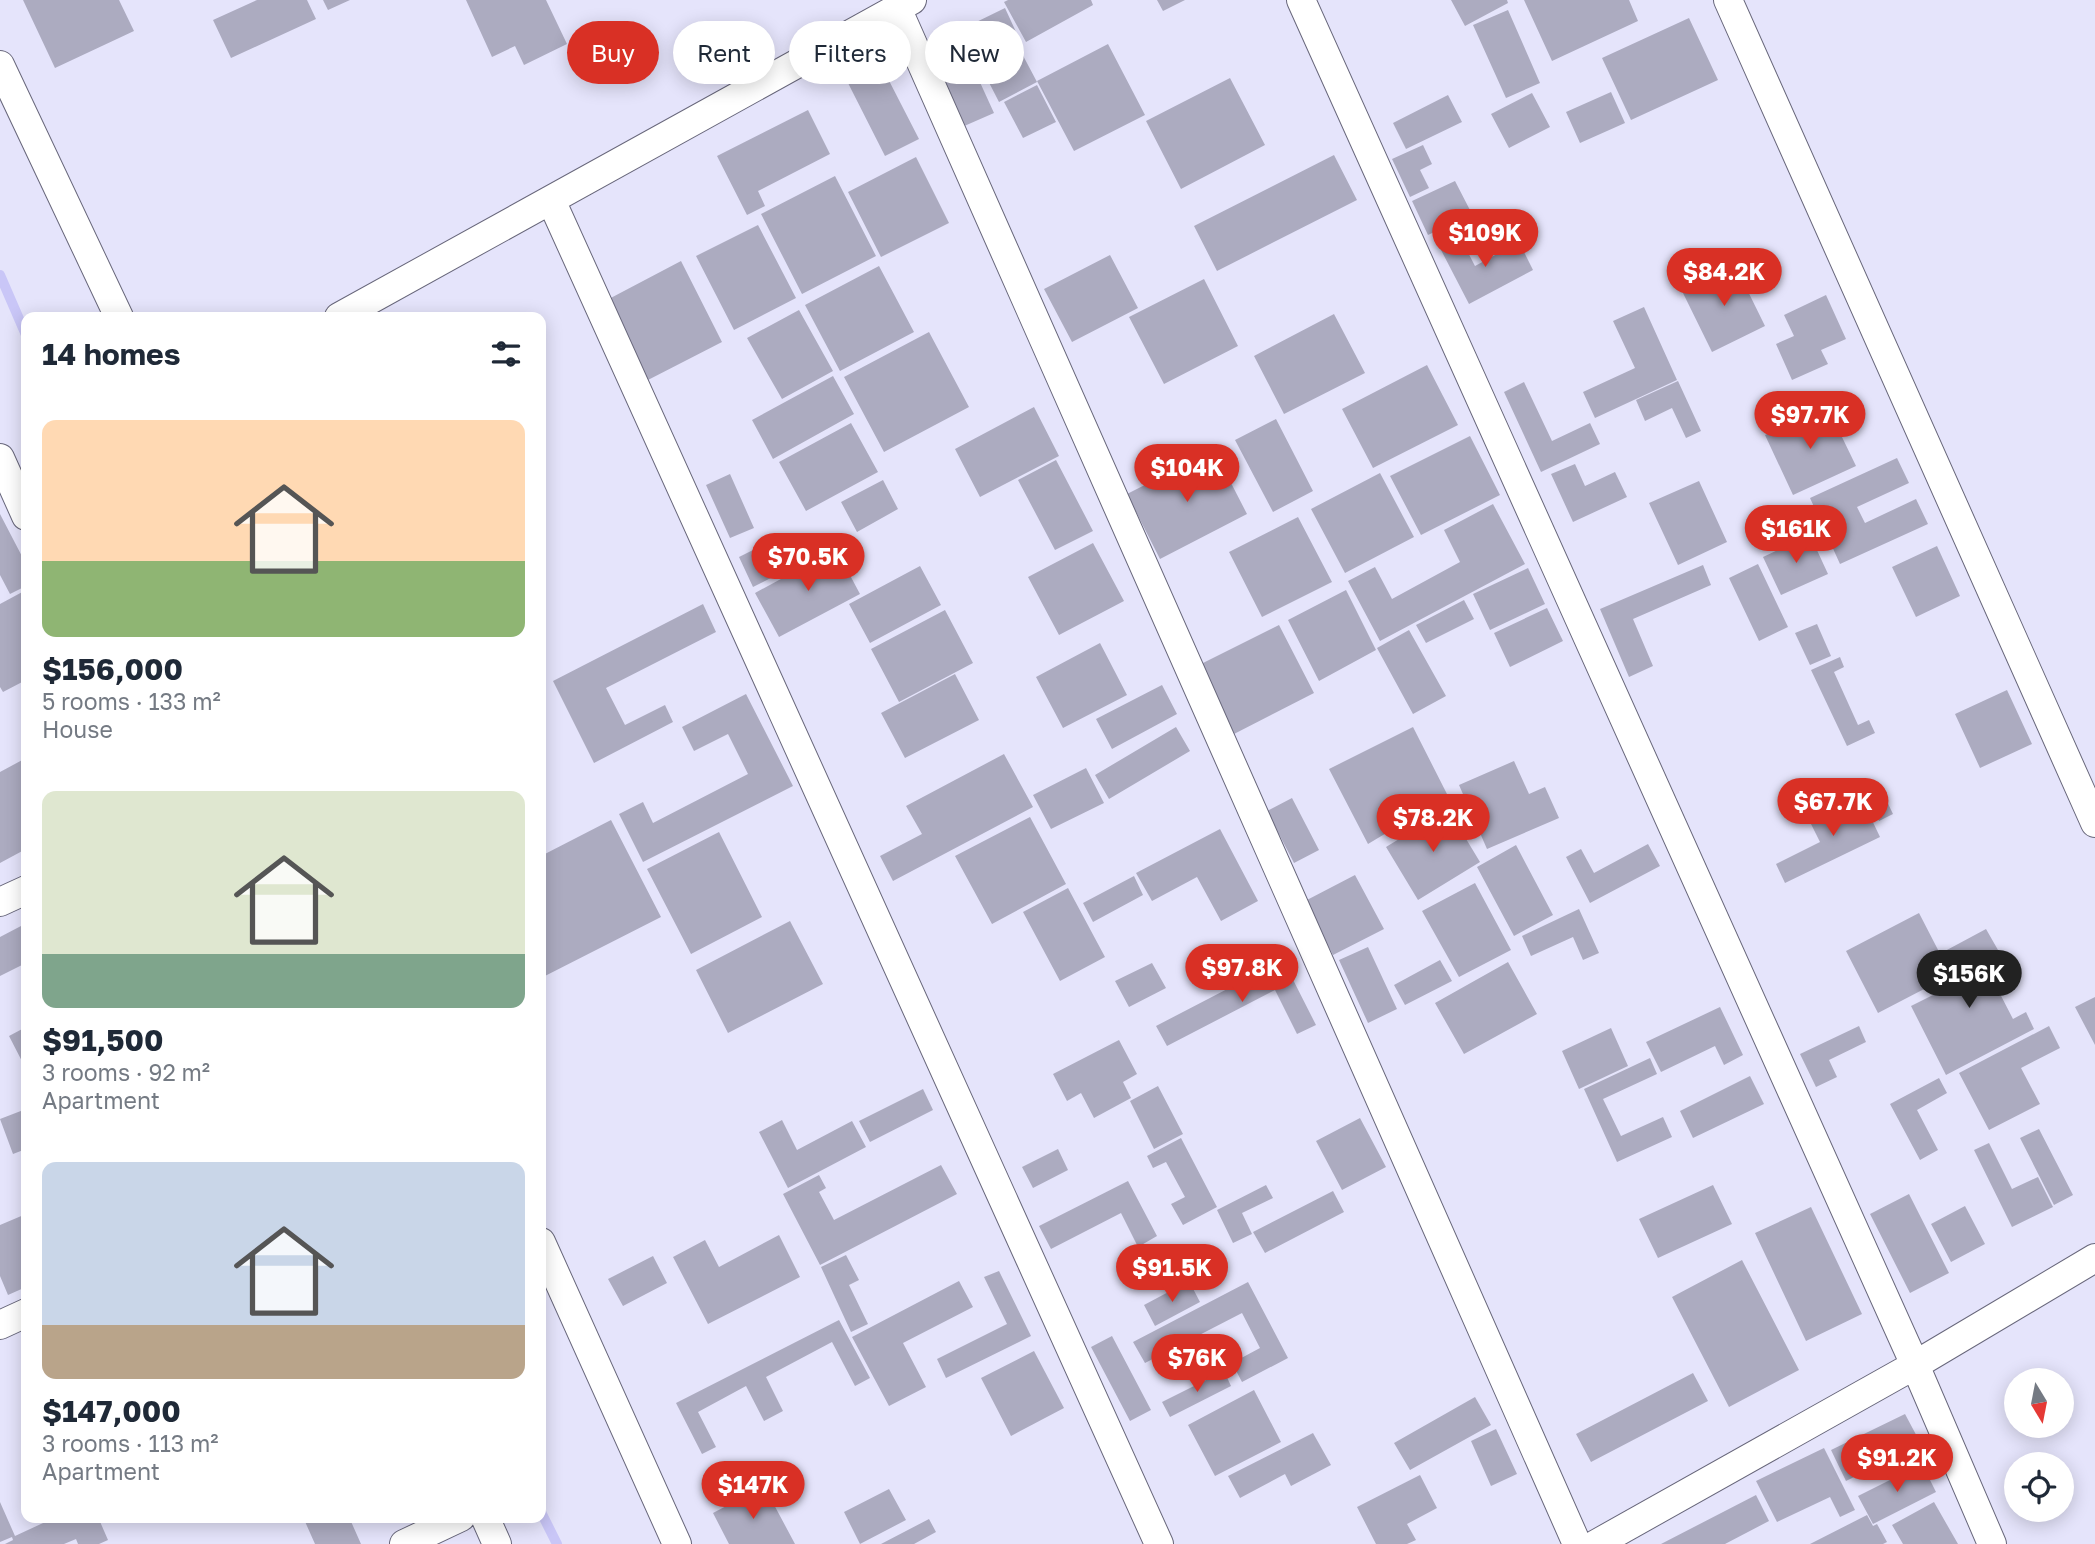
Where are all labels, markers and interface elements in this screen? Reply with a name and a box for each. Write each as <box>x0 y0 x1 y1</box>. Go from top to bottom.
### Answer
chip: Buy <box>567 21 659 84</box>
chip: Rent <box>673 21 775 84</box>
chip: Filters <box>789 21 911 84</box>
chip: New <box>925 21 1024 84</box>
pin: $109K <box>1436 210 1534 269</box>
text: $109K <box>1448 218 1522 246</box>
pin: $84.2K <box>1667 248 1781 308</box>
text: $84.2K <box>1683 257 1765 285</box>
icon: filters <box>487 335 525 373</box>
text: 14 homes <box>42 336 181 372</box>
pin: $97.7K <box>1753 392 1867 451</box>
text: $97.7K <box>1770 400 1850 428</box>
pin: $104K <box>1138 444 1236 504</box>
text: $104K <box>1150 453 1224 481</box>
icon: home <box>221 466 347 592</box>
pin: $161K <box>1747 505 1845 565</box>
text: $161K <box>1761 514 1831 542</box>
pin: $70.5K <box>751 534 865 593</box>
text: $70.5K <box>768 542 848 570</box>
text: $156,000 <box>42 651 183 687</box>
text: 5 rooms · 133 m² <box>42 687 221 715</box>
text: House <box>42 715 113 743</box>
pin: $67.7K <box>1776 778 1890 838</box>
text: $67.7K <box>1793 787 1873 815</box>
pin: $78.2K <box>1376 794 1490 854</box>
text: $78.2K <box>1393 803 1473 831</box>
icon: home <box>221 837 347 963</box>
pin: $97.8K <box>1185 944 1299 1004</box>
pin: $156K <box>1920 950 2018 1010</box>
text: $97.8K <box>1201 953 1283 981</box>
text: $156K <box>1933 959 2005 987</box>
text: $91,500 <box>42 1022 164 1058</box>
text: 3 rooms · 92 m² <box>42 1058 210 1086</box>
text: Apartment <box>42 1086 160 1114</box>
icon: home <box>221 1208 347 1334</box>
pin: $91.5K <box>1115 1244 1229 1304</box>
text: $91.5K <box>1132 1253 1212 1281</box>
pin: $76K <box>1156 1334 1238 1394</box>
text: $76K <box>1167 1343 1227 1371</box>
north arrow <box>2004 1368 2074 1438</box>
map controls <box>2004 1368 2074 1522</box>
text: $147,000 <box>42 1393 181 1429</box>
text: 3 rooms · 113 m² <box>42 1429 219 1457</box>
pin: $91.2K <box>1840 1434 1954 1494</box>
text: $91.2K <box>1857 1443 1937 1471</box>
button: locate <box>2004 1452 2074 1522</box>
text: Apartment <box>42 1457 160 1485</box>
pin: $147K <box>704 1462 802 1521</box>
text: $147K <box>718 1470 788 1498</box>

